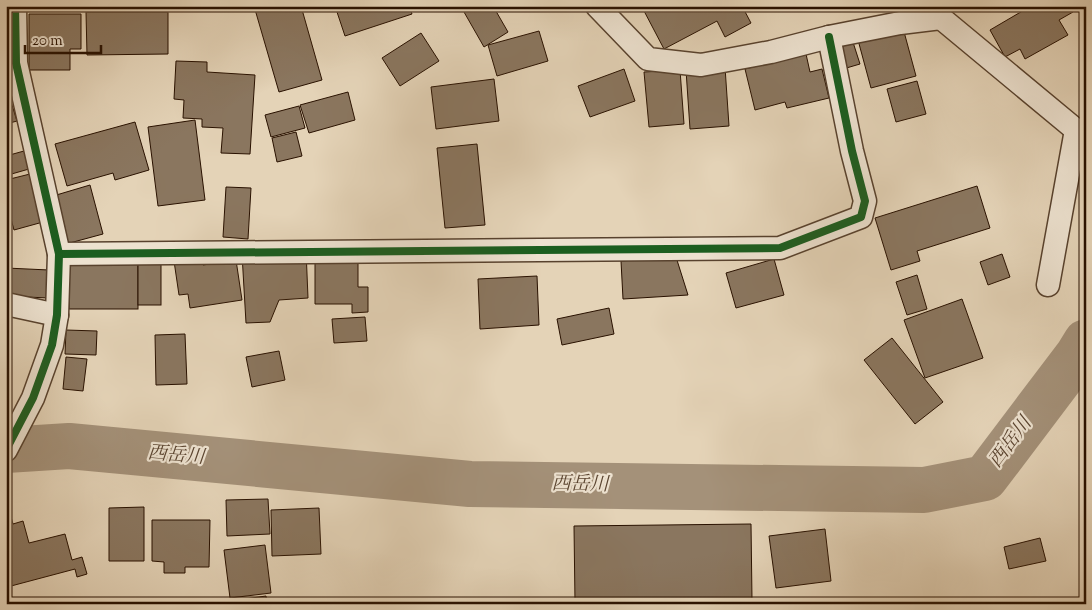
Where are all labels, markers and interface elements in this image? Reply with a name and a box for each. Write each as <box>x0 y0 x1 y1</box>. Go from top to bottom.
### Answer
scale bar <box>25 22 101 54</box>
text: 20 m <box>32 31 63 52</box>
water label: 西岳川 <box>983 411 1040 474</box>
water label: 西岳川 <box>146 440 208 472</box>
water label: 西岳川 <box>551 471 611 499</box>

